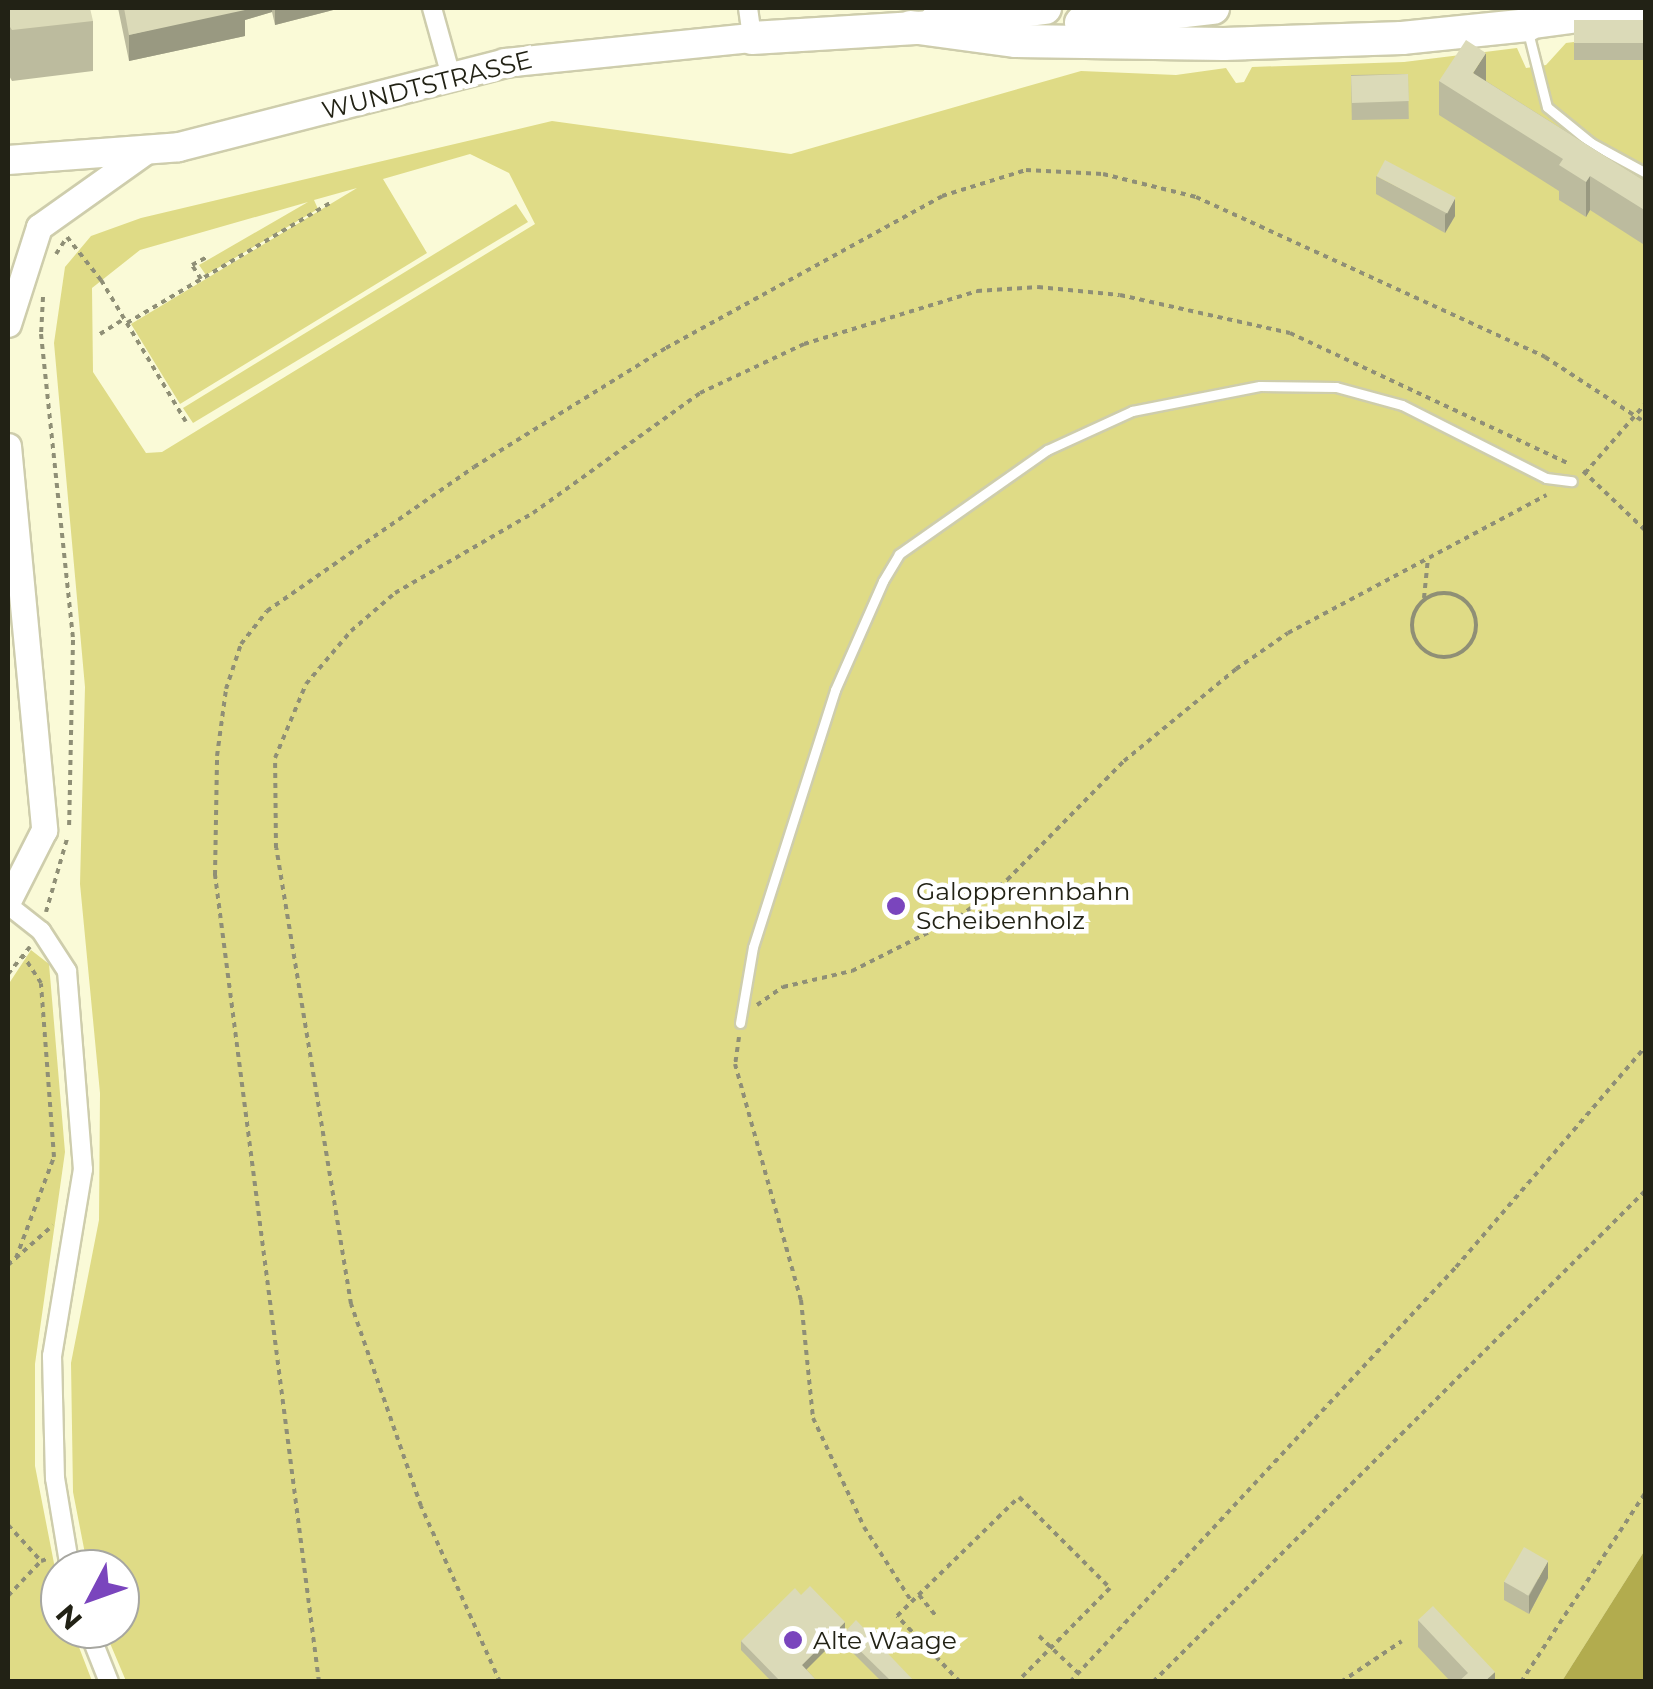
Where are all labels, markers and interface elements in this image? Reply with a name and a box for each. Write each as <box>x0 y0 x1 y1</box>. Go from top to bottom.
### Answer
street label: WUNDTSTRASSE <box>319 44 535 126</box>
place label: Galopprennbahn Scheibenholz <box>916 877 1130 936</box>
marker: Galopprennbahn Scheibenholz <box>885 895 907 917</box>
north arrow <box>40 1549 140 1649</box>
text: N <box>49 1598 89 1637</box>
place label: Alte Waage <box>813 1625 957 1655</box>
marker: Alte Waage <box>782 1629 804 1651</box>

